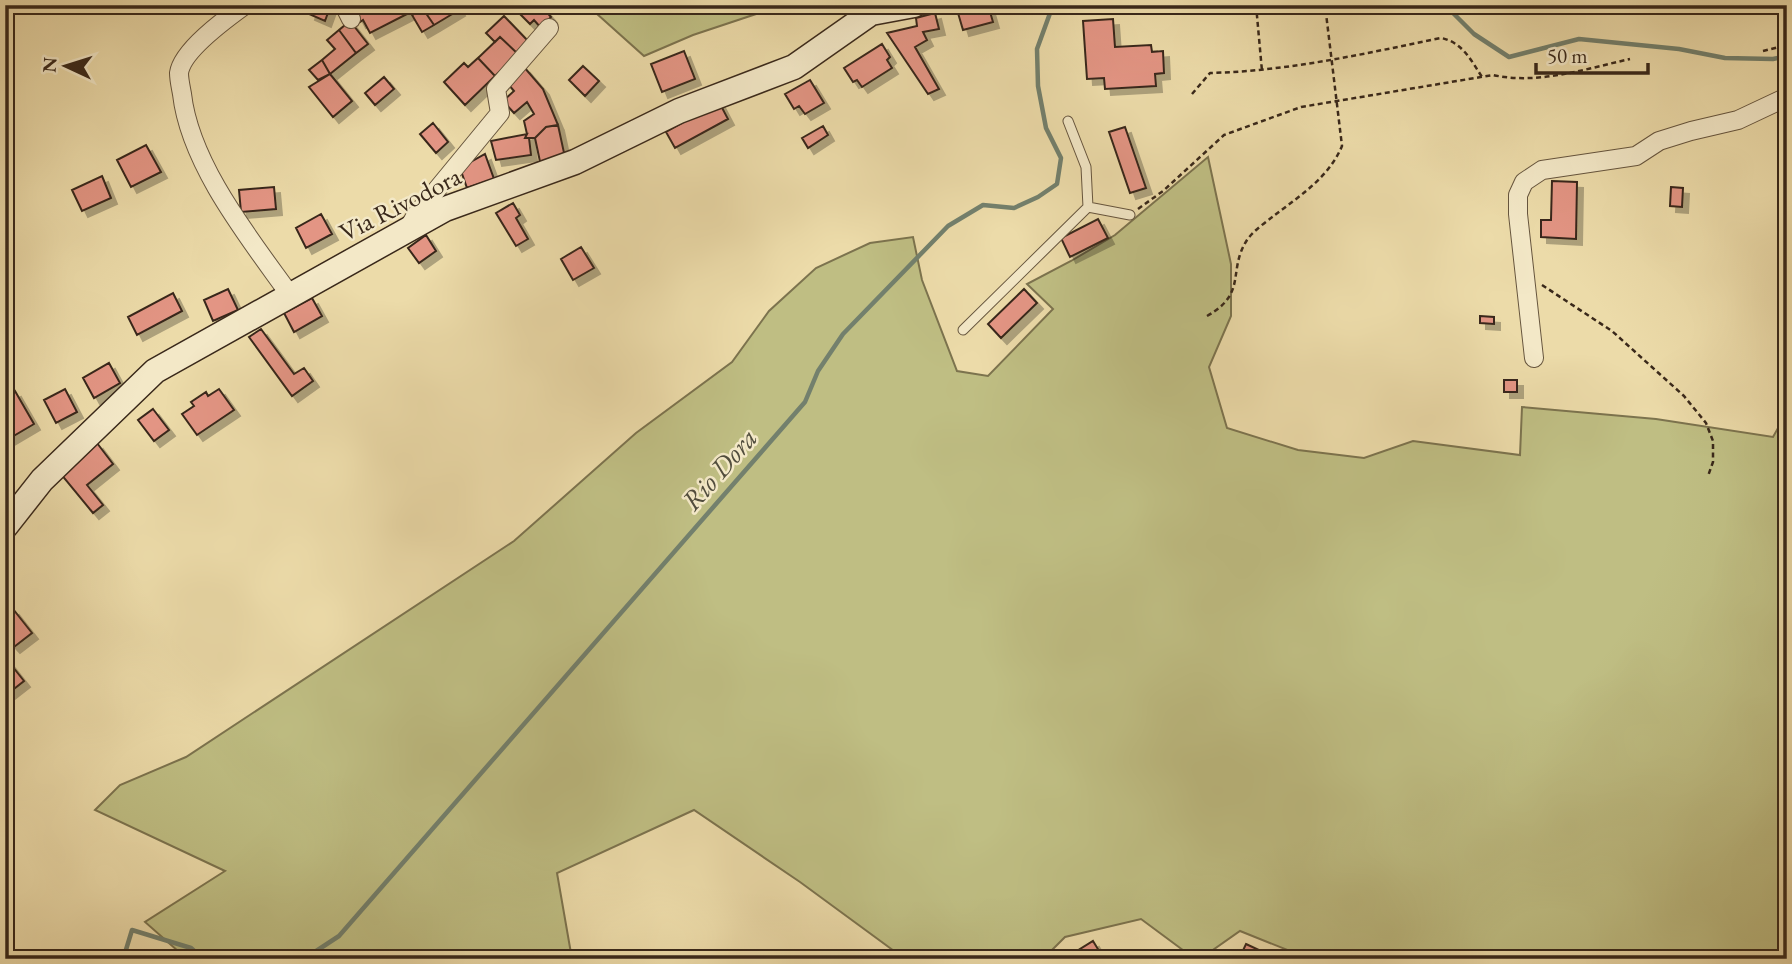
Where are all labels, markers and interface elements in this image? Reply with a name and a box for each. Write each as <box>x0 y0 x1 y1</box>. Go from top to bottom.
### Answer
north arrow <box>32 32 102 102</box>
scale bar <box>1536 32 1648 76</box>
text: 50 m <box>1547 42 1588 69</box>
text: N <box>37 56 63 73</box>
street label: Via Rivodora <box>333 158 467 249</box>
water label: Rio Dora <box>673 420 765 518</box>

